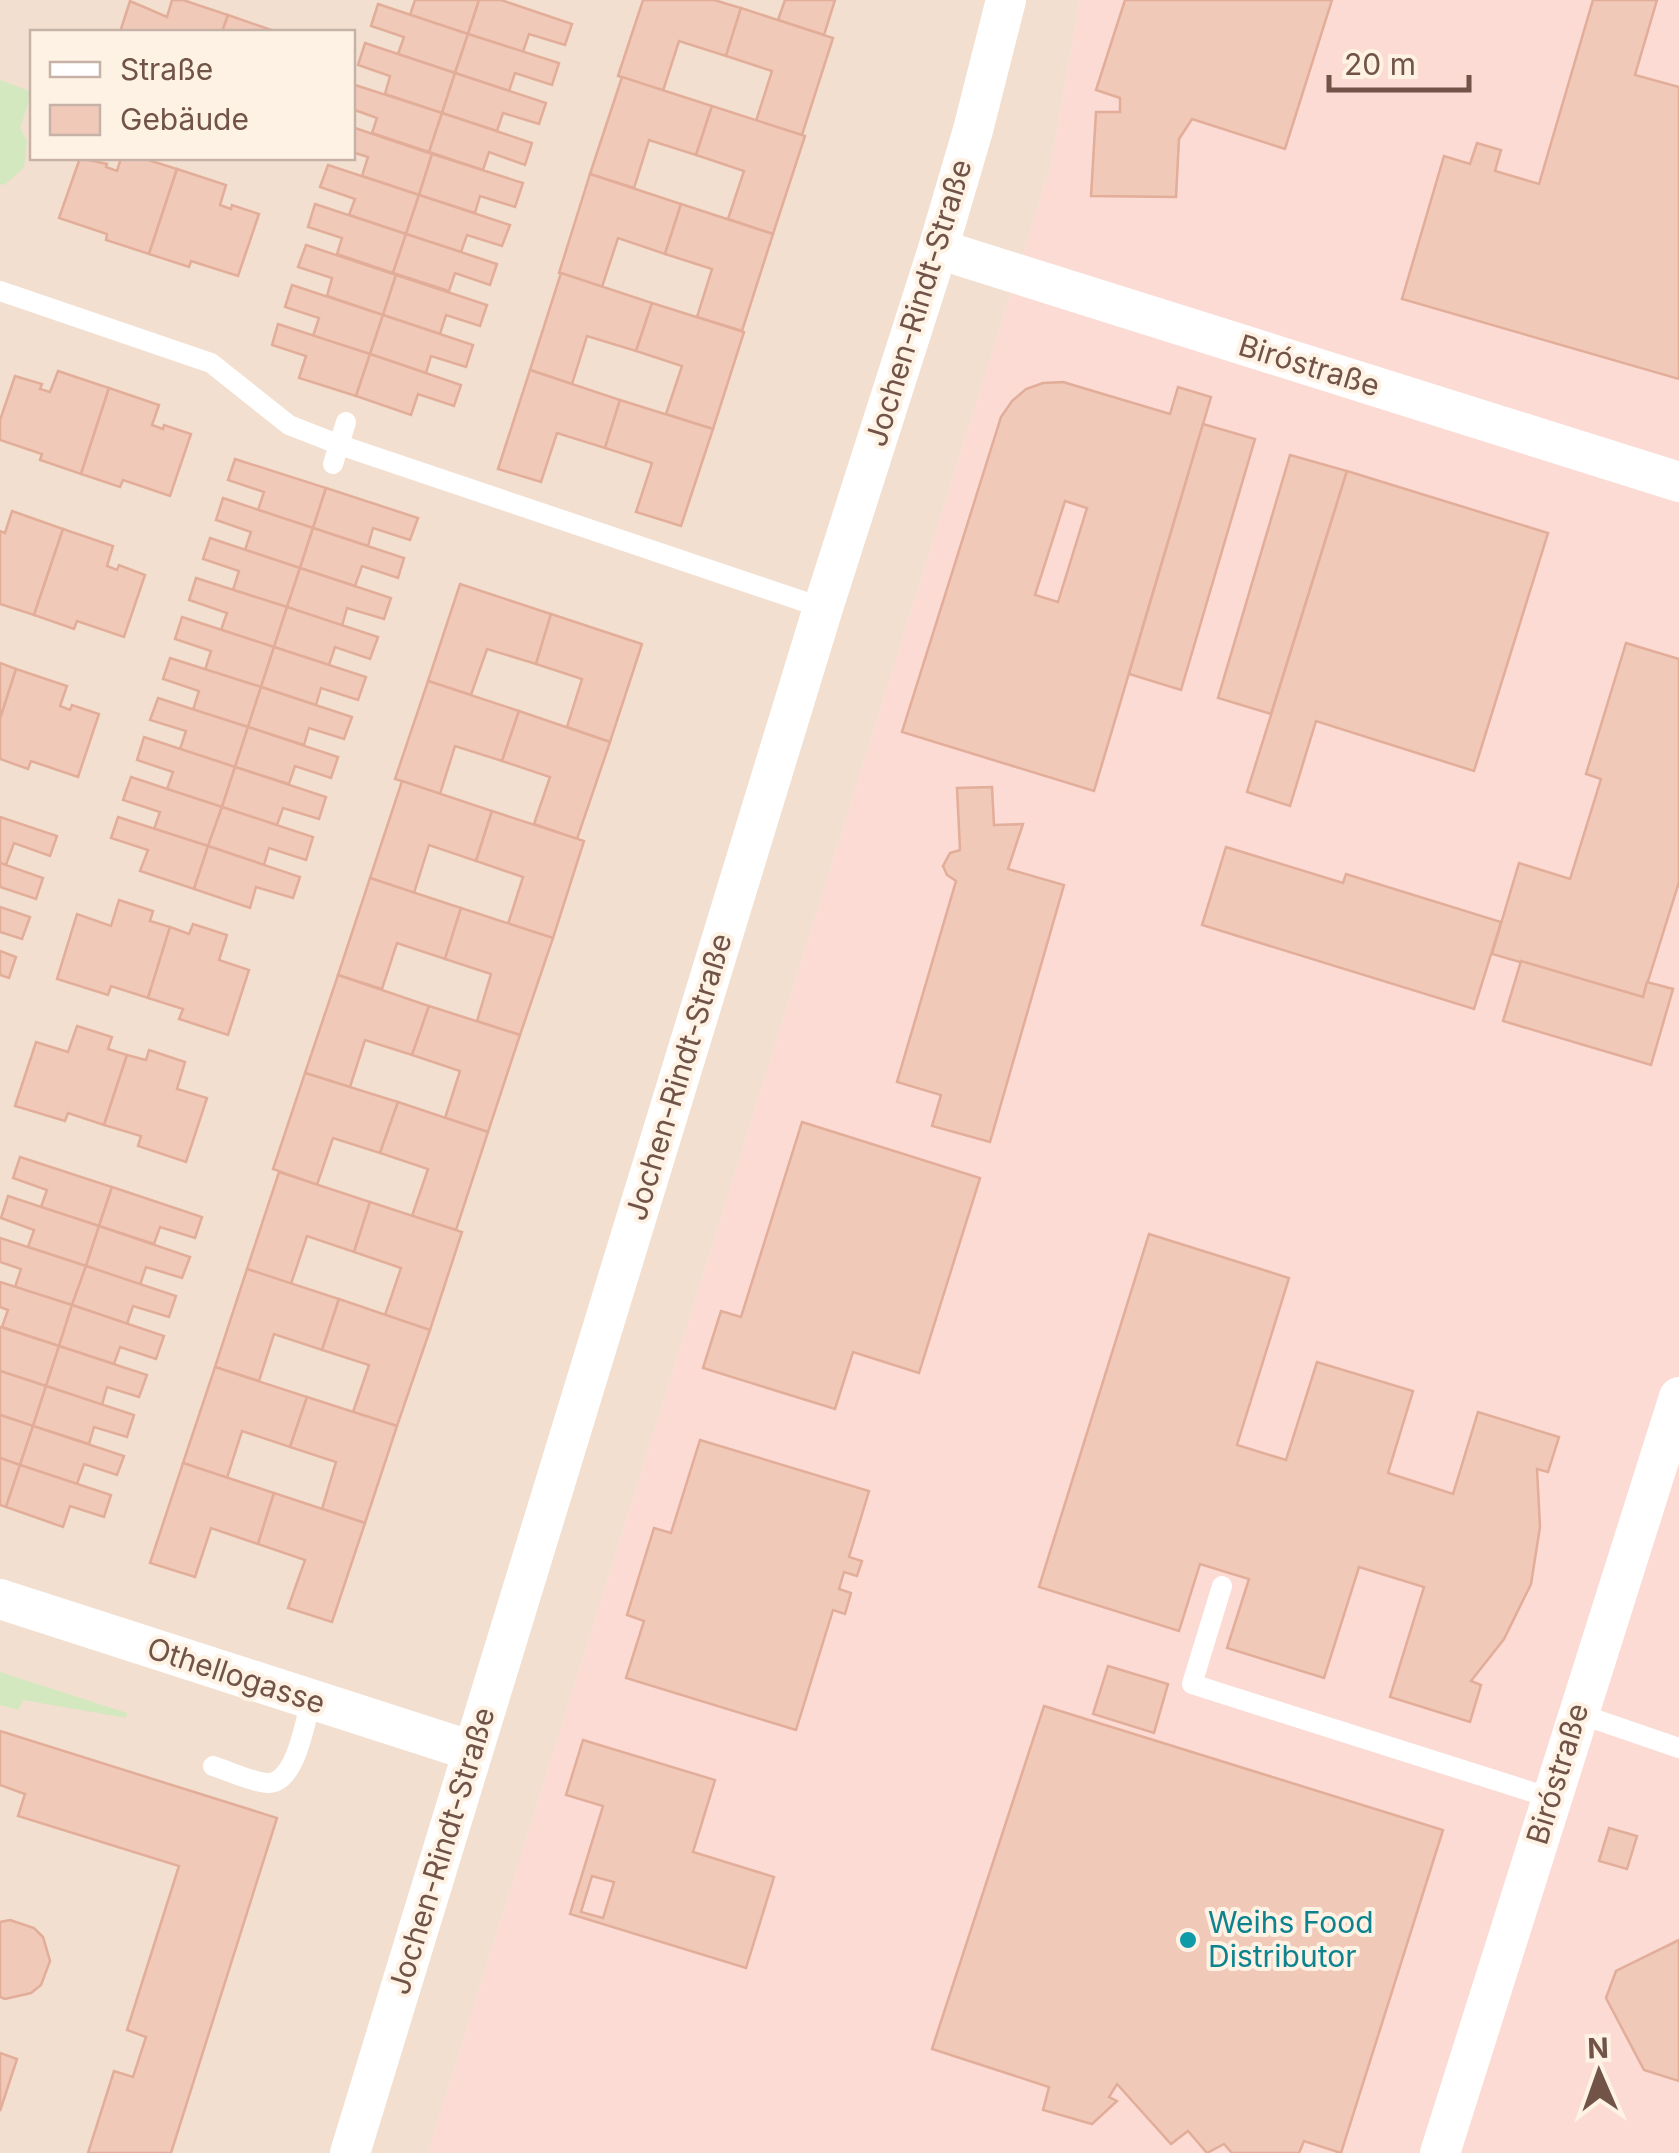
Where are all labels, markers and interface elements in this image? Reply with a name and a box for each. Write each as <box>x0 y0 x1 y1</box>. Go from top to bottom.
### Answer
legend <box>30 30 355 160</box>
scale bar <box>1329 30 1469 92</box>
text: 20 m <box>1344 46 1416 82</box>
text: Straße <box>120 51 213 87</box>
text: Gebäude <box>120 101 249 137</box>
street label: Jochen-Rindt-Straße <box>857 155 979 451</box>
street label: Biróstraße <box>1234 327 1384 404</box>
street label: Jochen-Rindt-Straße <box>617 929 739 1225</box>
street label: Othellogasse <box>143 1629 330 1721</box>
street label: Biróstraße <box>1519 1699 1596 1849</box>
street label: Jochen-Rindt-Straße <box>380 1703 502 1999</box>
place label: Weihs Food Distributor <box>1208 1904 1374 1974</box>
marker: Weihs Food Distributor <box>1177 1929 1199 1951</box>
north arrow <box>1549 2023 1649 2123</box>
text: N <box>1587 2031 1609 2065</box>

